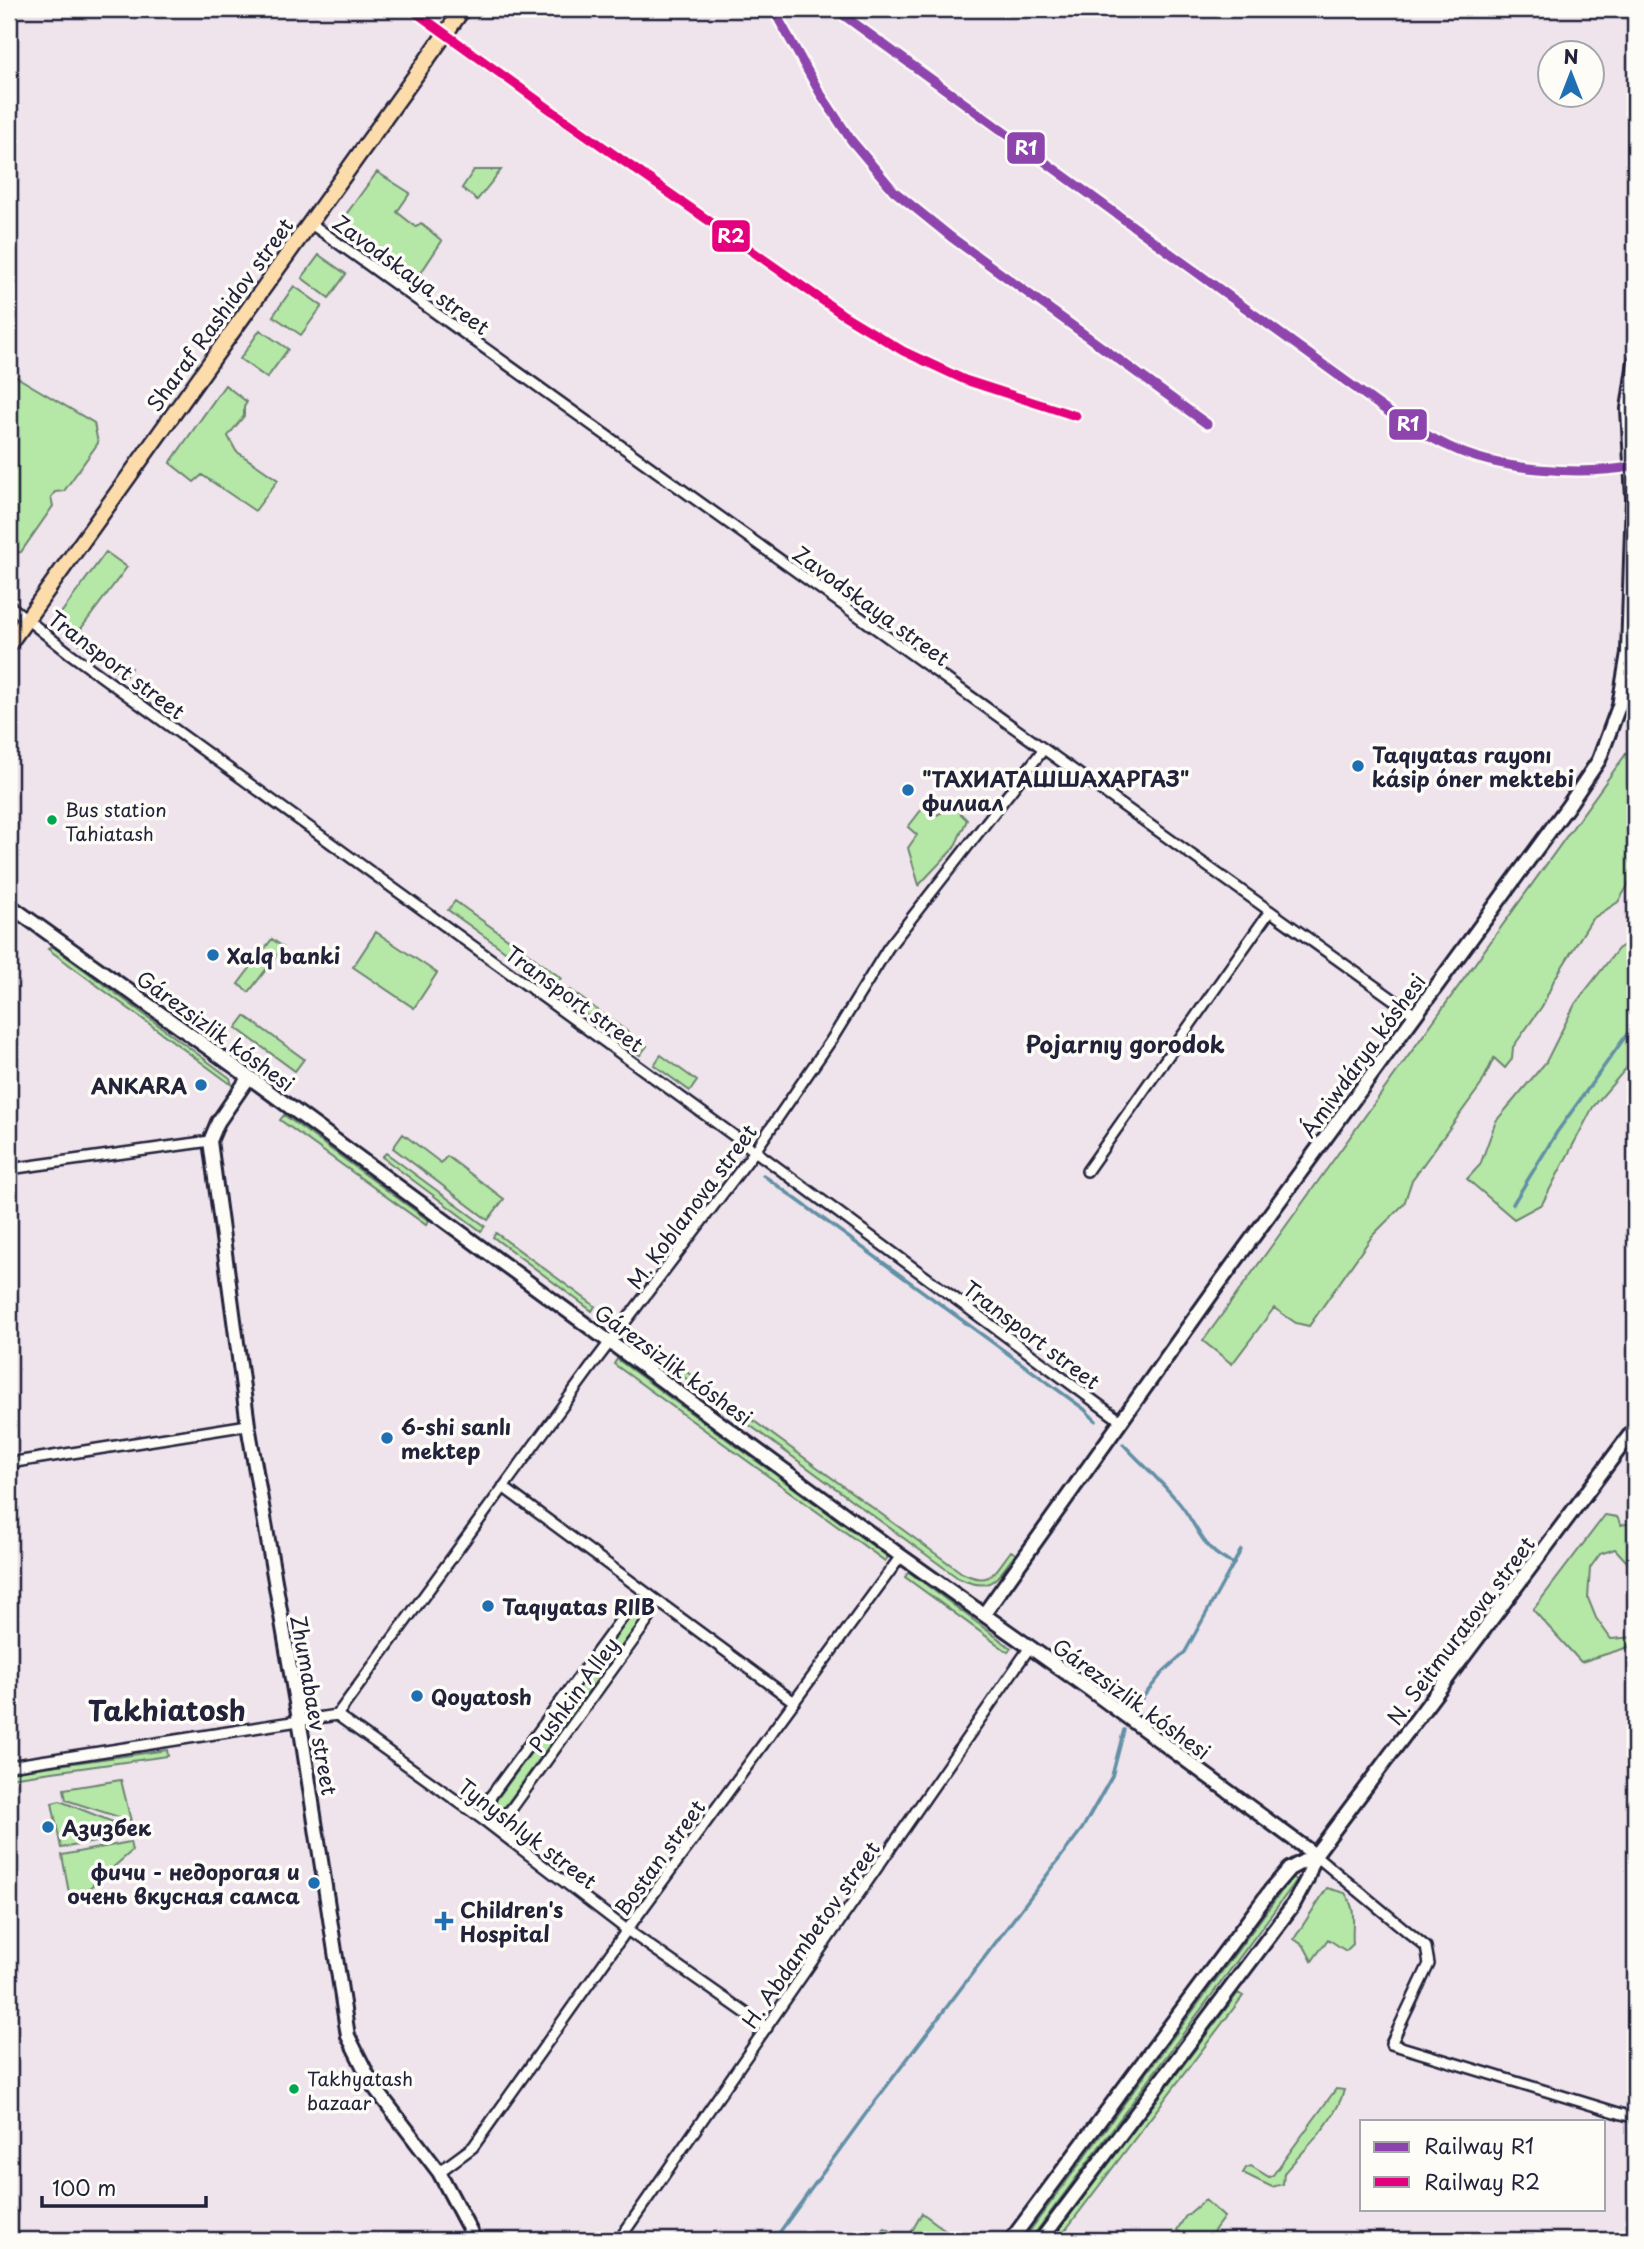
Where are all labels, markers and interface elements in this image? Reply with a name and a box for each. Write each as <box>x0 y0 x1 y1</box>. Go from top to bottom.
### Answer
north arrow <box>1536 38 1606 108</box>
text: N <box>1563 42 1579 70</box>
line badge: R1 <box>1006 131 1046 165</box>
text: R1 <box>1015 133 1037 161</box>
street label: Zavodskaya street <box>327 206 497 342</box>
street label: Sharaf Rashidov street <box>138 210 300 418</box>
line badge: R2 <box>711 219 751 253</box>
text: R2 <box>717 221 745 249</box>
line badge: R1 <box>1388 408 1428 441</box>
text: R1 <box>1397 409 1419 437</box>
street label: Zavodskaya street <box>787 537 957 673</box>
street label: Transport street <box>42 602 192 726</box>
place label: Taqıyatas rayonı kásip óner mektebi <box>1372 738 1574 794</box>
marker: Taqıyatas rayonı kásip óner mektebi <box>1350 758 1366 774</box>
place label: "ТАХИАТАШШАХАРГАЗ" филиал <box>922 762 1189 818</box>
marker: "ТАХИАТАШШАХАРГАЗ" филиал <box>900 782 916 798</box>
place label: Bus station Tahiatash <box>65 795 167 847</box>
marker: Bus station Tahiatash <box>45 813 59 827</box>
street label: Transport street <box>499 937 651 1059</box>
place label: Xalq banki <box>227 939 340 971</box>
marker: Xalq banki <box>205 947 221 963</box>
street label: Gárezsizlik kóshesi <box>130 962 302 1098</box>
street label: Ámiwdárya kóshesi <box>1292 966 1432 1144</box>
district label: Pojarnıy gorodok <box>1025 1026 1225 1061</box>
place label: ANKARA <box>91 1069 188 1101</box>
marker: ANKARA <box>193 1077 209 1093</box>
street label: M. Koblanova street <box>618 1117 764 1295</box>
street label: Transport street <box>957 1272 1107 1396</box>
street label: Gárezsizlik kóshesi <box>588 1296 760 1432</box>
place label: 6-shi sanlı mektep <box>401 1410 511 1466</box>
marker: 6-shi sanlı mektep <box>379 1430 395 1446</box>
street label: N. Seitmuratova street <box>1378 1529 1542 1731</box>
place label: Taqıyatas RIIB <box>502 1590 655 1622</box>
marker: Taqıyatas RIIB <box>480 1598 496 1614</box>
street label: Zhumabaev street <box>283 1612 347 1798</box>
street label: Pushkin Alley <box>520 1630 626 1758</box>
street label: Gárezsizlik kóshesi <box>1046 1630 1218 1766</box>
place label: Qoyatosh <box>431 1680 532 1712</box>
district label: Takhiatosh <box>88 1688 246 1731</box>
marker: Qoyatosh <box>409 1688 425 1704</box>
street label: Tynyshlyk street <box>452 1770 604 1896</box>
street label: Bostan street <box>606 1792 712 1922</box>
place label: Азизбек <box>62 1811 152 1843</box>
marker: Азизбек <box>40 1819 56 1835</box>
street label: H. Abdambetov street <box>733 1834 887 2034</box>
place label: фичи - недорогая и очень вкусная самса <box>67 1855 300 1911</box>
marker: фичи - недорогая и очень вкусная самса <box>306 1875 322 1891</box>
place label: Children's Hospital <box>460 1893 563 1949</box>
marker: Children's Hospital <box>434 1911 454 1931</box>
place label: Takhyatash bazaar <box>307 2064 413 2116</box>
marker: Takhyatash bazaar <box>287 2082 301 2096</box>
legend <box>1360 2120 1606 2210</box>
text: Railway R1 <box>1424 2129 1534 2161</box>
scale bar <box>42 2165 206 2209</box>
text: Railway R2 <box>1424 2165 1540 2197</box>
text: 100 m <box>52 2171 116 2203</box>

